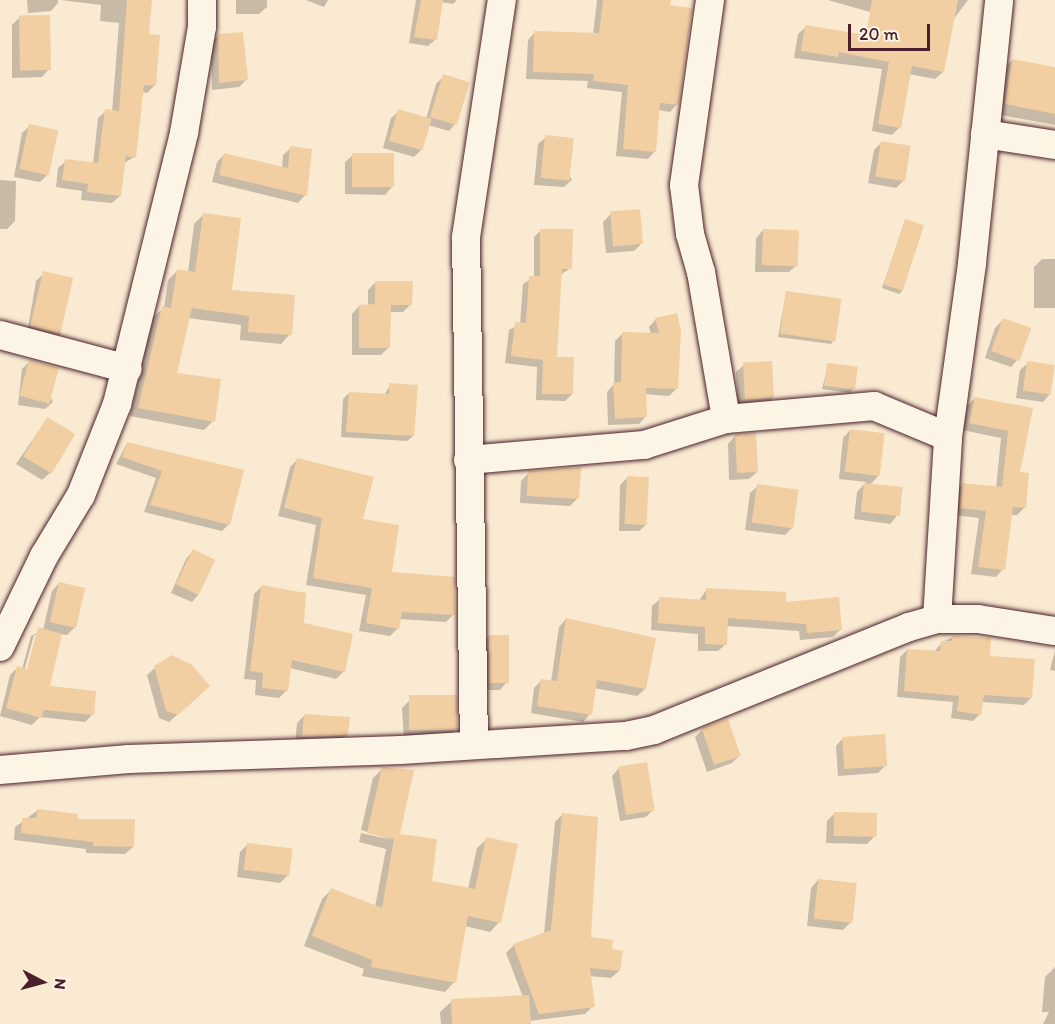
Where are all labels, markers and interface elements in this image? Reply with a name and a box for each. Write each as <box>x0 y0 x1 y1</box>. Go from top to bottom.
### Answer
scale bar <box>851 12 934 50</box>
text: 20 m <box>859 23 899 45</box>
north arrow <box>12 952 72 1012</box>
text: N <box>50 978 70 990</box>

